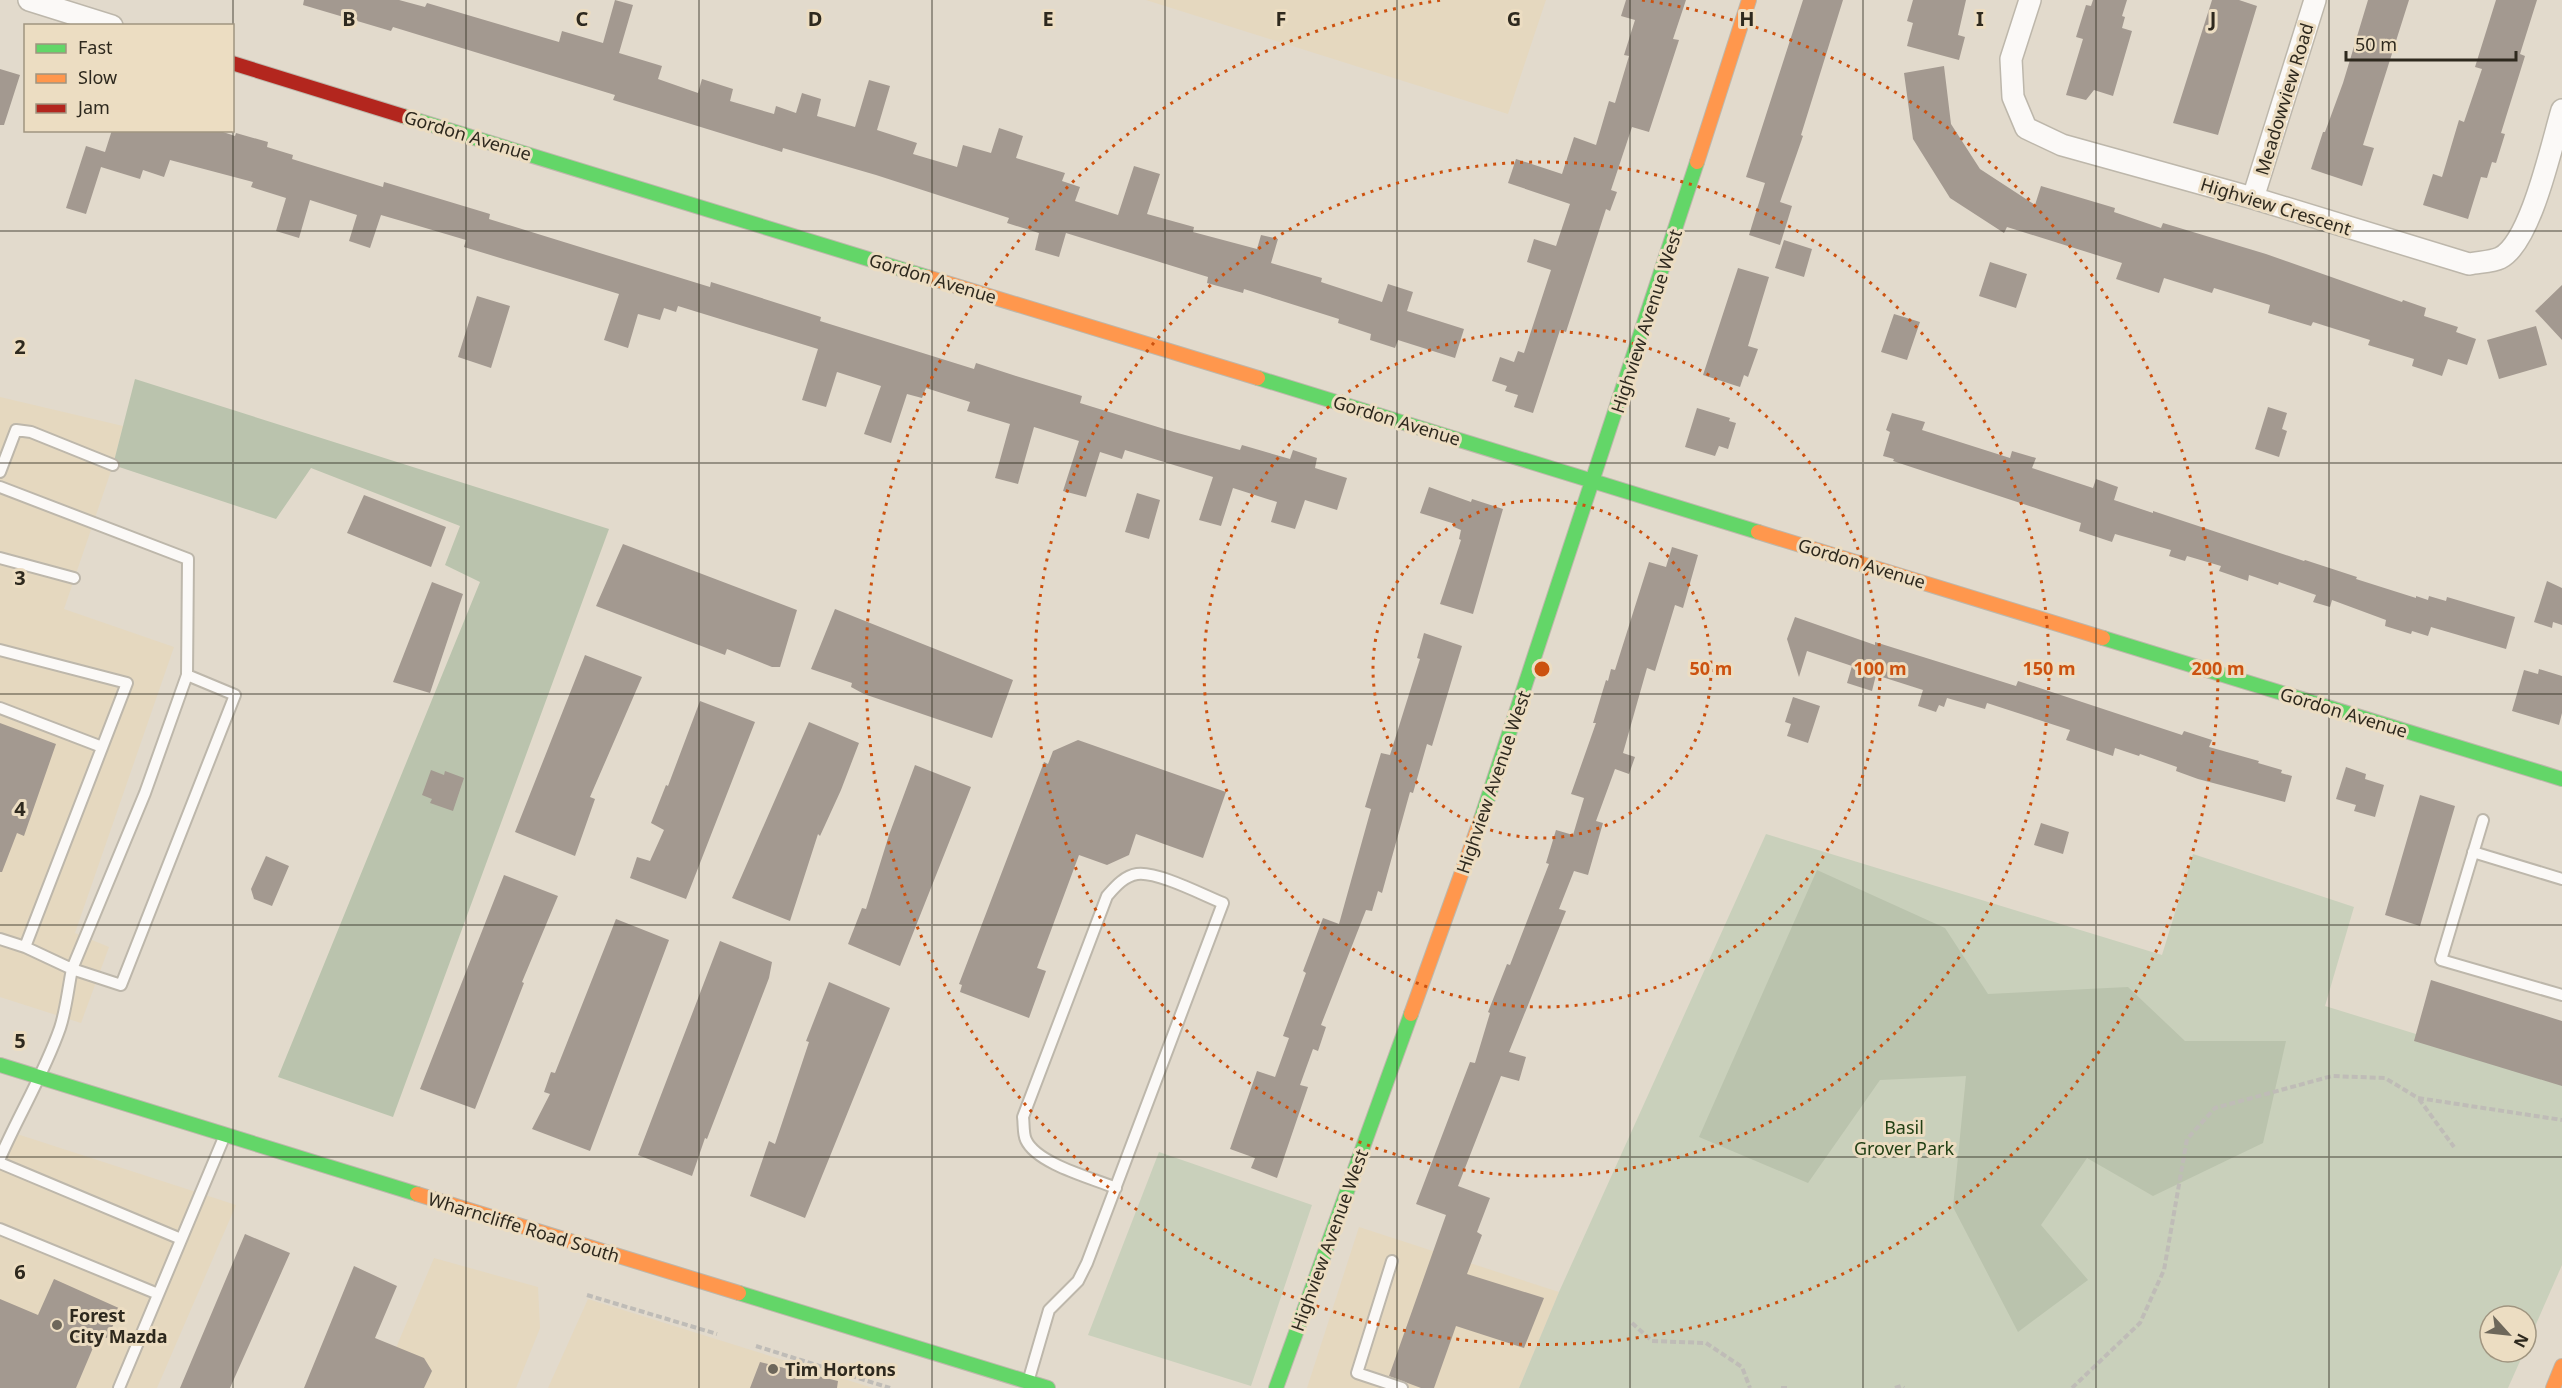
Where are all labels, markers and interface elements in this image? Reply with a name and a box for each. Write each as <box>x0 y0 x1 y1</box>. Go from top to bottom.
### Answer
text: B <box>342 5 356 32</box>
text: C <box>576 5 589 32</box>
text: D <box>808 5 822 32</box>
text: E <box>1042 5 1054 32</box>
text: F <box>1276 5 1286 32</box>
text: G <box>1507 5 1521 32</box>
text: H <box>1739 5 1755 32</box>
text: I <box>1976 5 1984 32</box>
text: J <box>2208 5 2216 32</box>
street label: Meadowview Road <box>2249 20 2319 178</box>
legend <box>24 24 234 132</box>
scale bar <box>2346 24 2516 62</box>
text: 50 m <box>2355 32 2397 56</box>
text: Fast <box>78 35 113 59</box>
text: Slow <box>78 65 117 89</box>
text: Jam <box>76 95 110 119</box>
street label: Gordon Avenue <box>401 104 535 166</box>
street label: Highview Crescent <box>2198 172 2355 240</box>
street label: Highview Avenue West <box>1605 225 1687 416</box>
street label: Gordon Avenue <box>866 247 1000 309</box>
text: 2 <box>14 333 26 360</box>
street label: Gordon Avenue <box>1330 389 1464 451</box>
street label: Gordon Avenue <box>1795 532 1929 594</box>
text: 3 <box>14 564 26 591</box>
text: 50 m <box>1690 656 1732 680</box>
text: 100 m <box>1853 656 1907 680</box>
text: 150 m <box>2022 656 2076 680</box>
text: 200 m <box>2191 656 2245 680</box>
centre of rings <box>1532 659 1552 679</box>
street label: Gordon Avenue <box>2277 681 2411 743</box>
street label: Highview Avenue West <box>1450 687 1536 877</box>
text: 4 <box>14 795 26 822</box>
text: 5 <box>14 1027 26 1054</box>
park label: Basil Grover Park <box>1854 1115 1954 1160</box>
street label: Highview Avenue West <box>1285 1145 1373 1334</box>
street label: Wharncliffe Road South <box>425 1186 623 1268</box>
text: 6 <box>14 1258 26 1285</box>
place label: Forest City Mazda <box>69 1303 168 1348</box>
north arrow <box>2478 1304 2538 1364</box>
marker: Forest City Mazda <box>50 1318 64 1332</box>
text: N <box>2509 1330 2534 1352</box>
place label: Tim Hortons <box>785 1357 896 1381</box>
marker: Tim Hortons <box>766 1362 780 1376</box>

